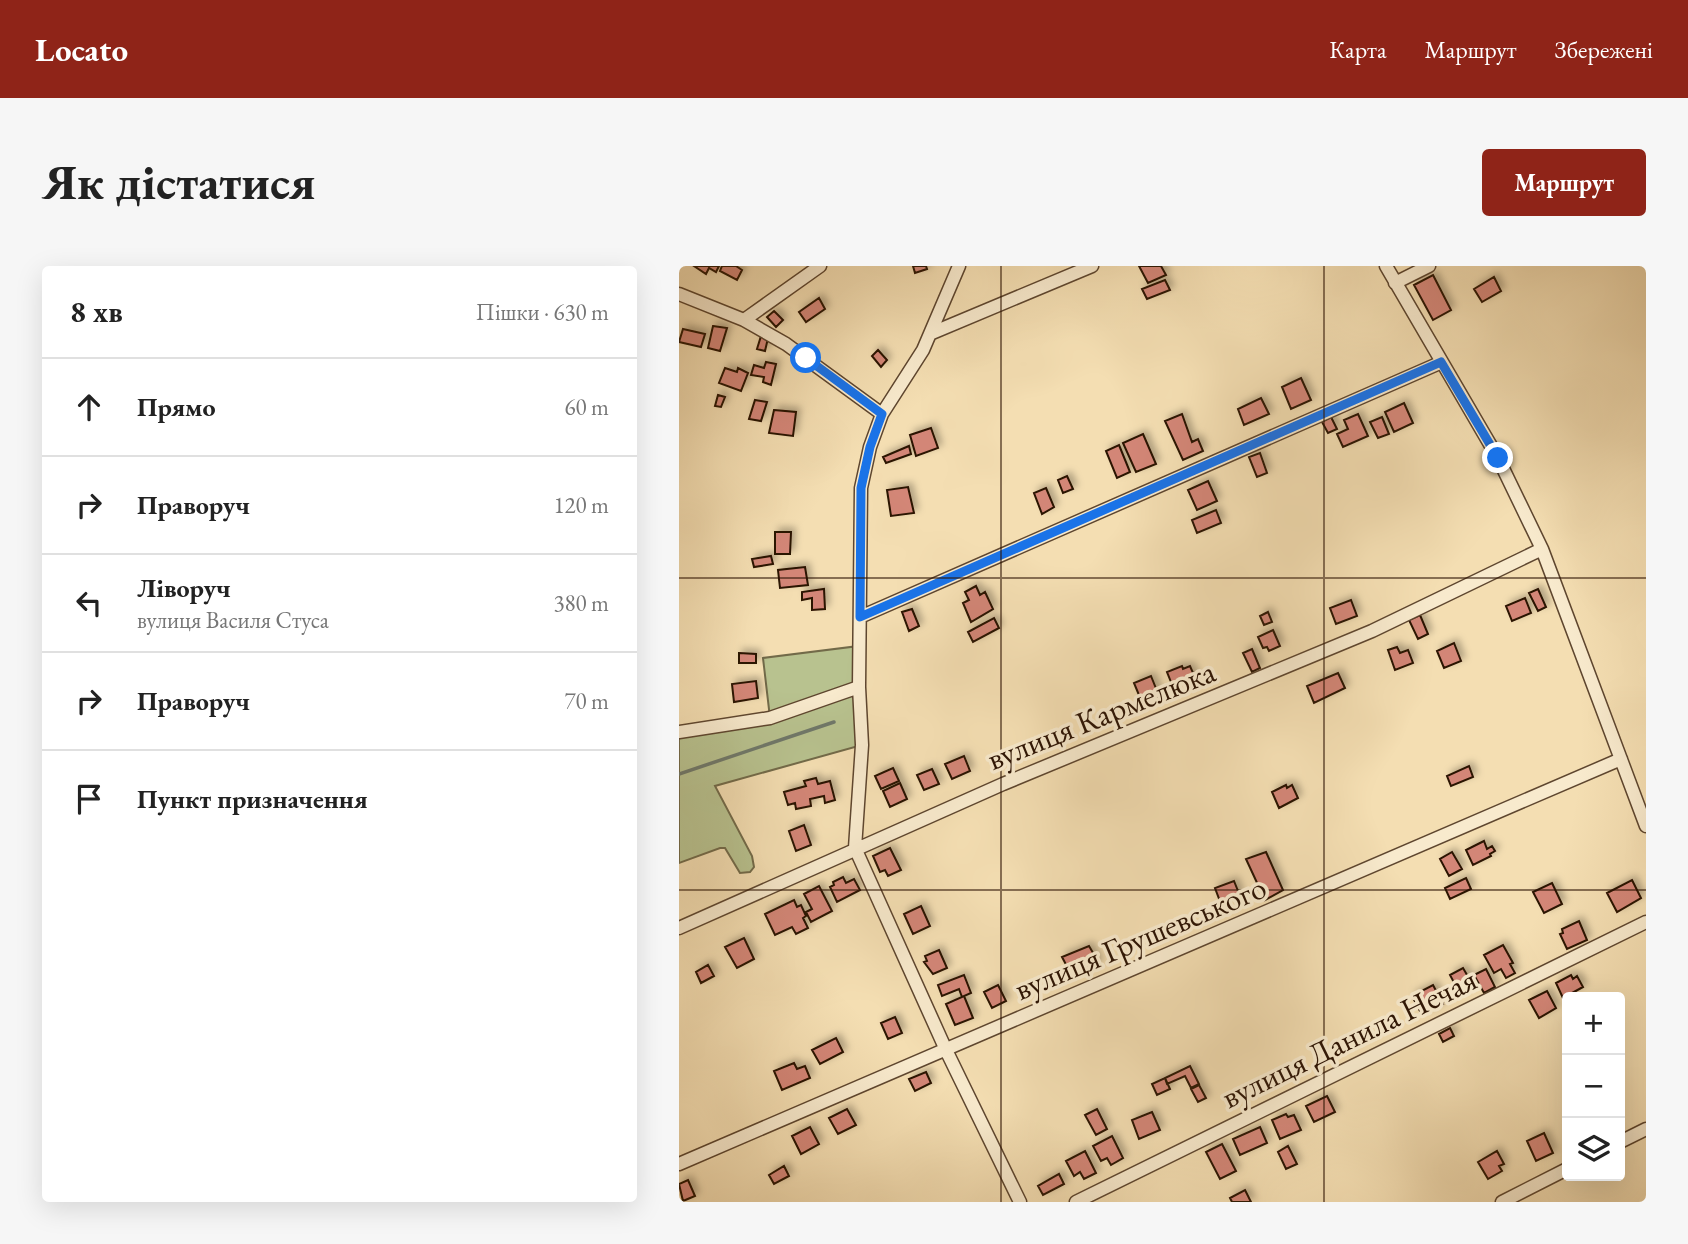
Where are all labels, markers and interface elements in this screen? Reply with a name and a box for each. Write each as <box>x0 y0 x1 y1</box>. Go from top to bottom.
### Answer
text: Locato <box>35 28 128 71</box>
text: Карта <box>1329 34 1387 65</box>
text: Маршрут <box>1425 34 1517 65</box>
text: Збережені <box>1555 34 1653 65</box>
button: Маршрут <box>1482 149 1646 216</box>
text: Як дістатися <box>42 150 316 214</box>
text: 8 хв <box>70 292 123 331</box>
text: Пішки · 630 m <box>476 297 609 327</box>
route start <box>790 342 821 373</box>
icon: ahead <box>70 388 108 426</box>
text: Прямо <box>137 390 216 424</box>
text: 60 m <box>564 392 609 422</box>
route end <box>1482 442 1513 473</box>
icon: right <box>70 486 108 524</box>
text: Праворуч <box>137 488 250 522</box>
text: 120 m <box>553 490 609 520</box>
text: Ліворуч <box>137 571 231 605</box>
icon: left <box>70 584 108 622</box>
text: 380 m <box>553 588 609 618</box>
text: вулиця Василя Стуса <box>137 605 329 635</box>
street label: вулиця Кармелюка <box>981 650 1221 780</box>
icon: right <box>70 682 108 720</box>
text: Праворуч <box>137 684 250 718</box>
text: 70 m <box>564 686 609 716</box>
icon: arrive <box>70 780 108 818</box>
text: Пункт призначення <box>137 782 368 816</box>
street label: вулиця Грушевського <box>1008 866 1272 1010</box>
street label: вулиця Данила Нечая <box>1214 958 1484 1118</box>
map controls <box>1562 992 1625 1181</box>
button: + <box>1562 992 1625 1055</box>
button: − <box>1562 1055 1625 1118</box>
button: layers <box>1562 1118 1625 1181</box>

